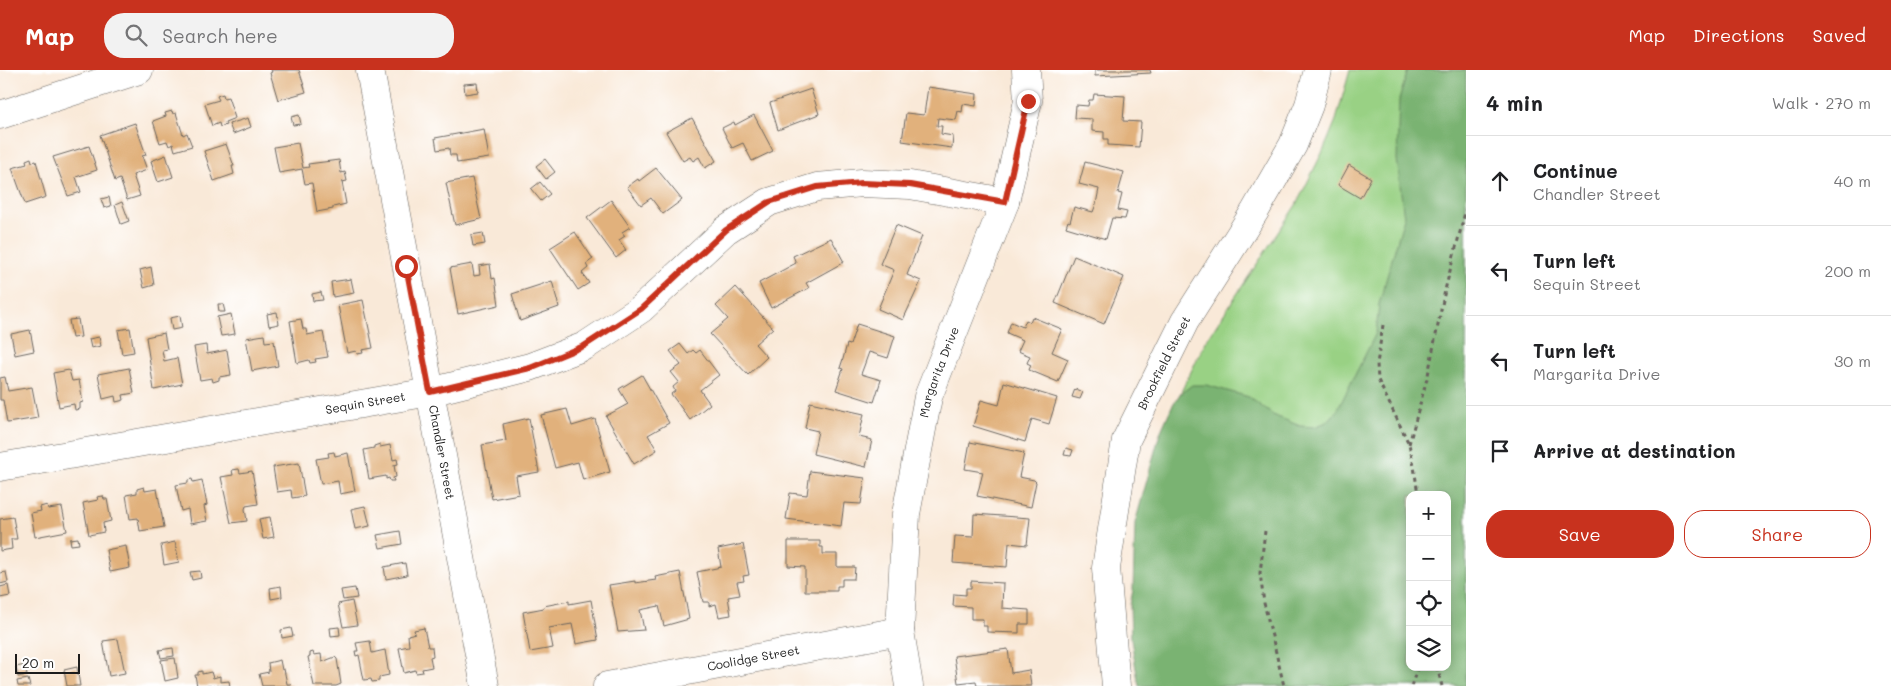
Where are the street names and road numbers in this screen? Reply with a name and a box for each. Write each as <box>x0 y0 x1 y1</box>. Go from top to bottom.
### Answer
street label: Brookfield Street <box>1133 312 1193 412</box>
street label: Margarita Drive <box>915 324 962 419</box>
street label: Sequin Street <box>324 387 407 417</box>
street label: Chandler Street <box>426 404 459 501</box>
street label: Coolidge Street <box>706 641 801 674</box>

